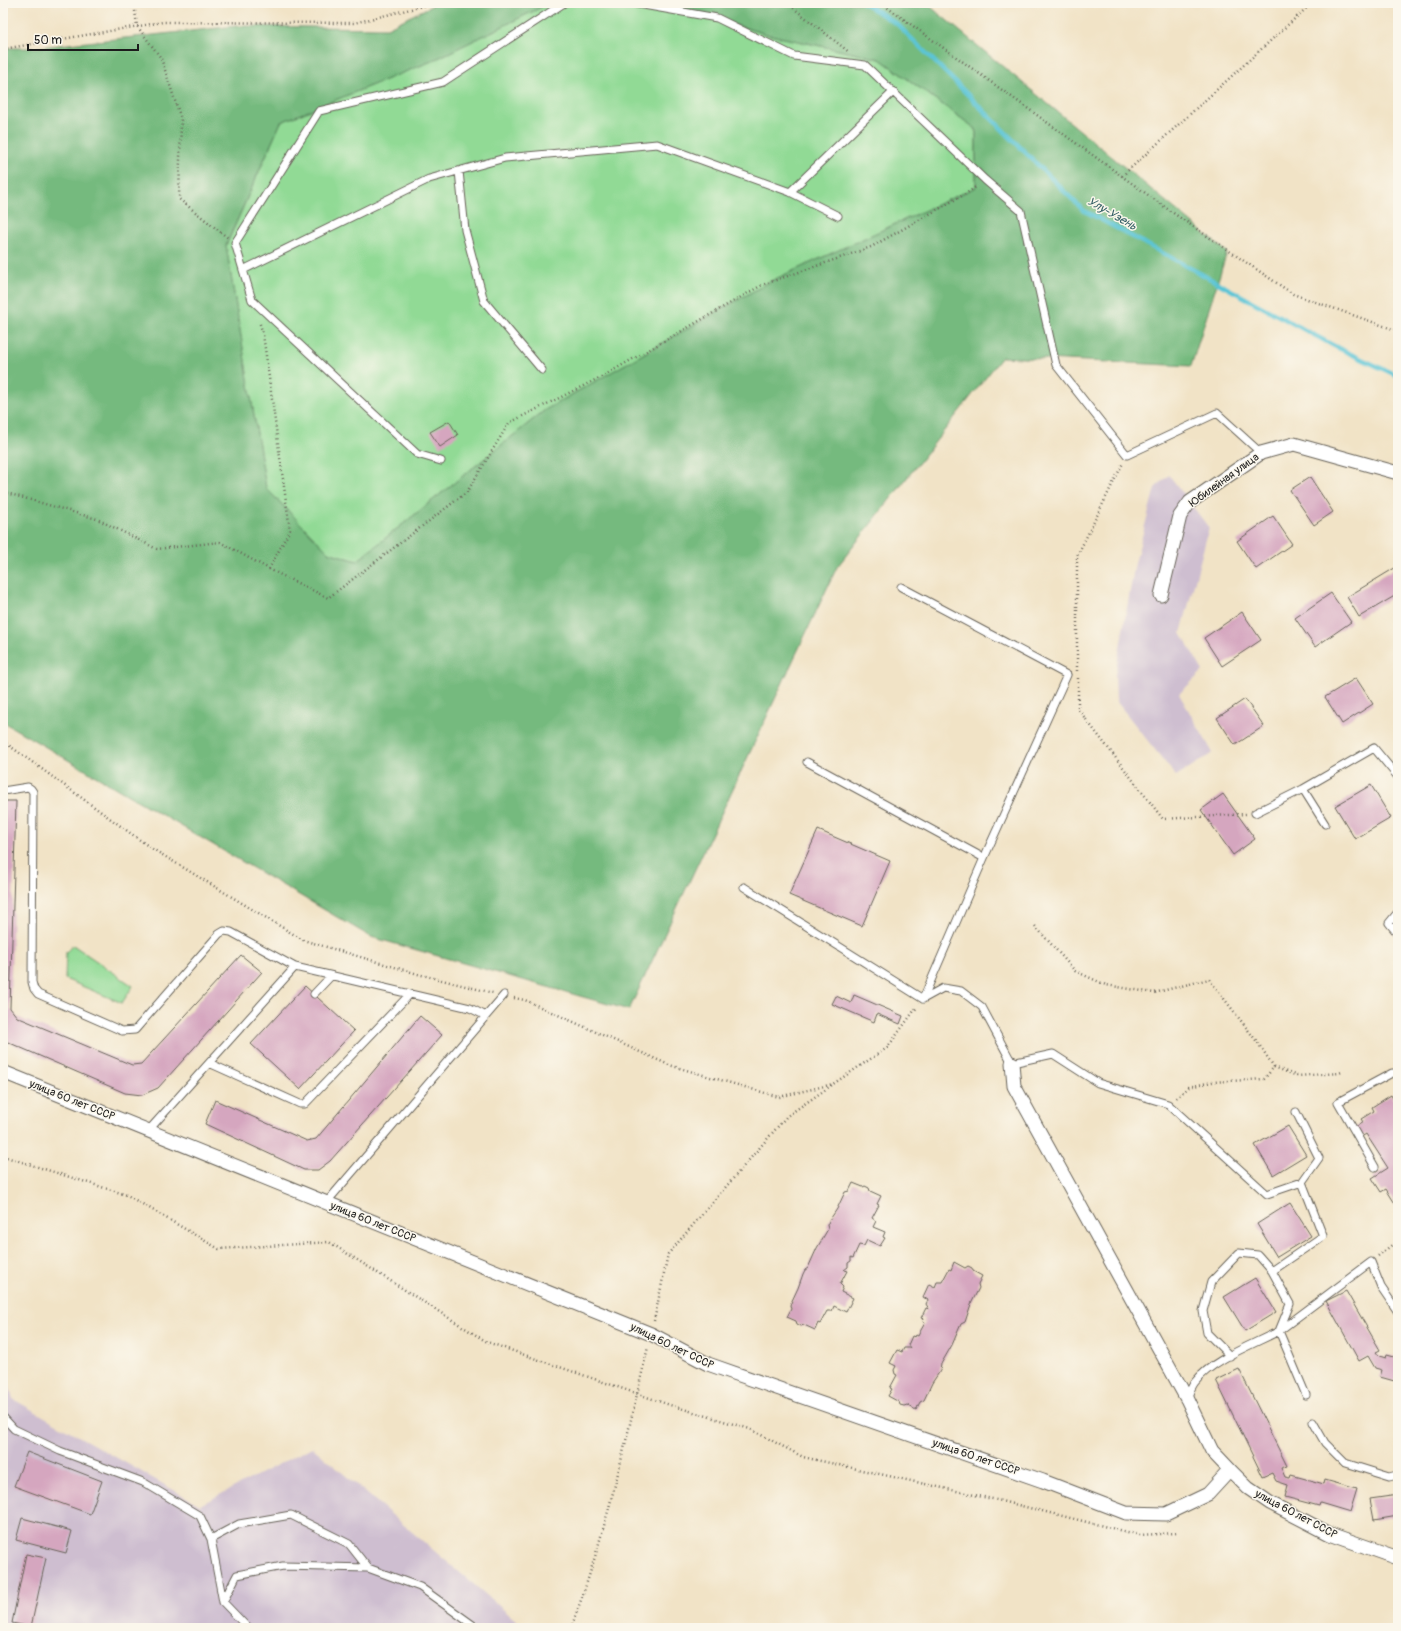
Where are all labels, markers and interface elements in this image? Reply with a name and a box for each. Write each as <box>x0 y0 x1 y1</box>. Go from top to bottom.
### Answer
scale bar <box>28 26 138 52</box>
text: 50 m <box>34 33 62 48</box>
water label: Улу-Узень <box>1085 194 1140 234</box>
street label: Юбилейная улица <box>1187 450 1261 510</box>
street label: улица 60 лет СССР <box>26 1077 117 1123</box>
street label: улица 60 лет СССР <box>327 1199 418 1245</box>
street label: улица 60 лет СССР <box>627 1320 716 1372</box>
street label: улица 60 лет СССР <box>930 1436 1022 1478</box>
street label: улица 60 лет СССР <box>1252 1486 1340 1541</box>

